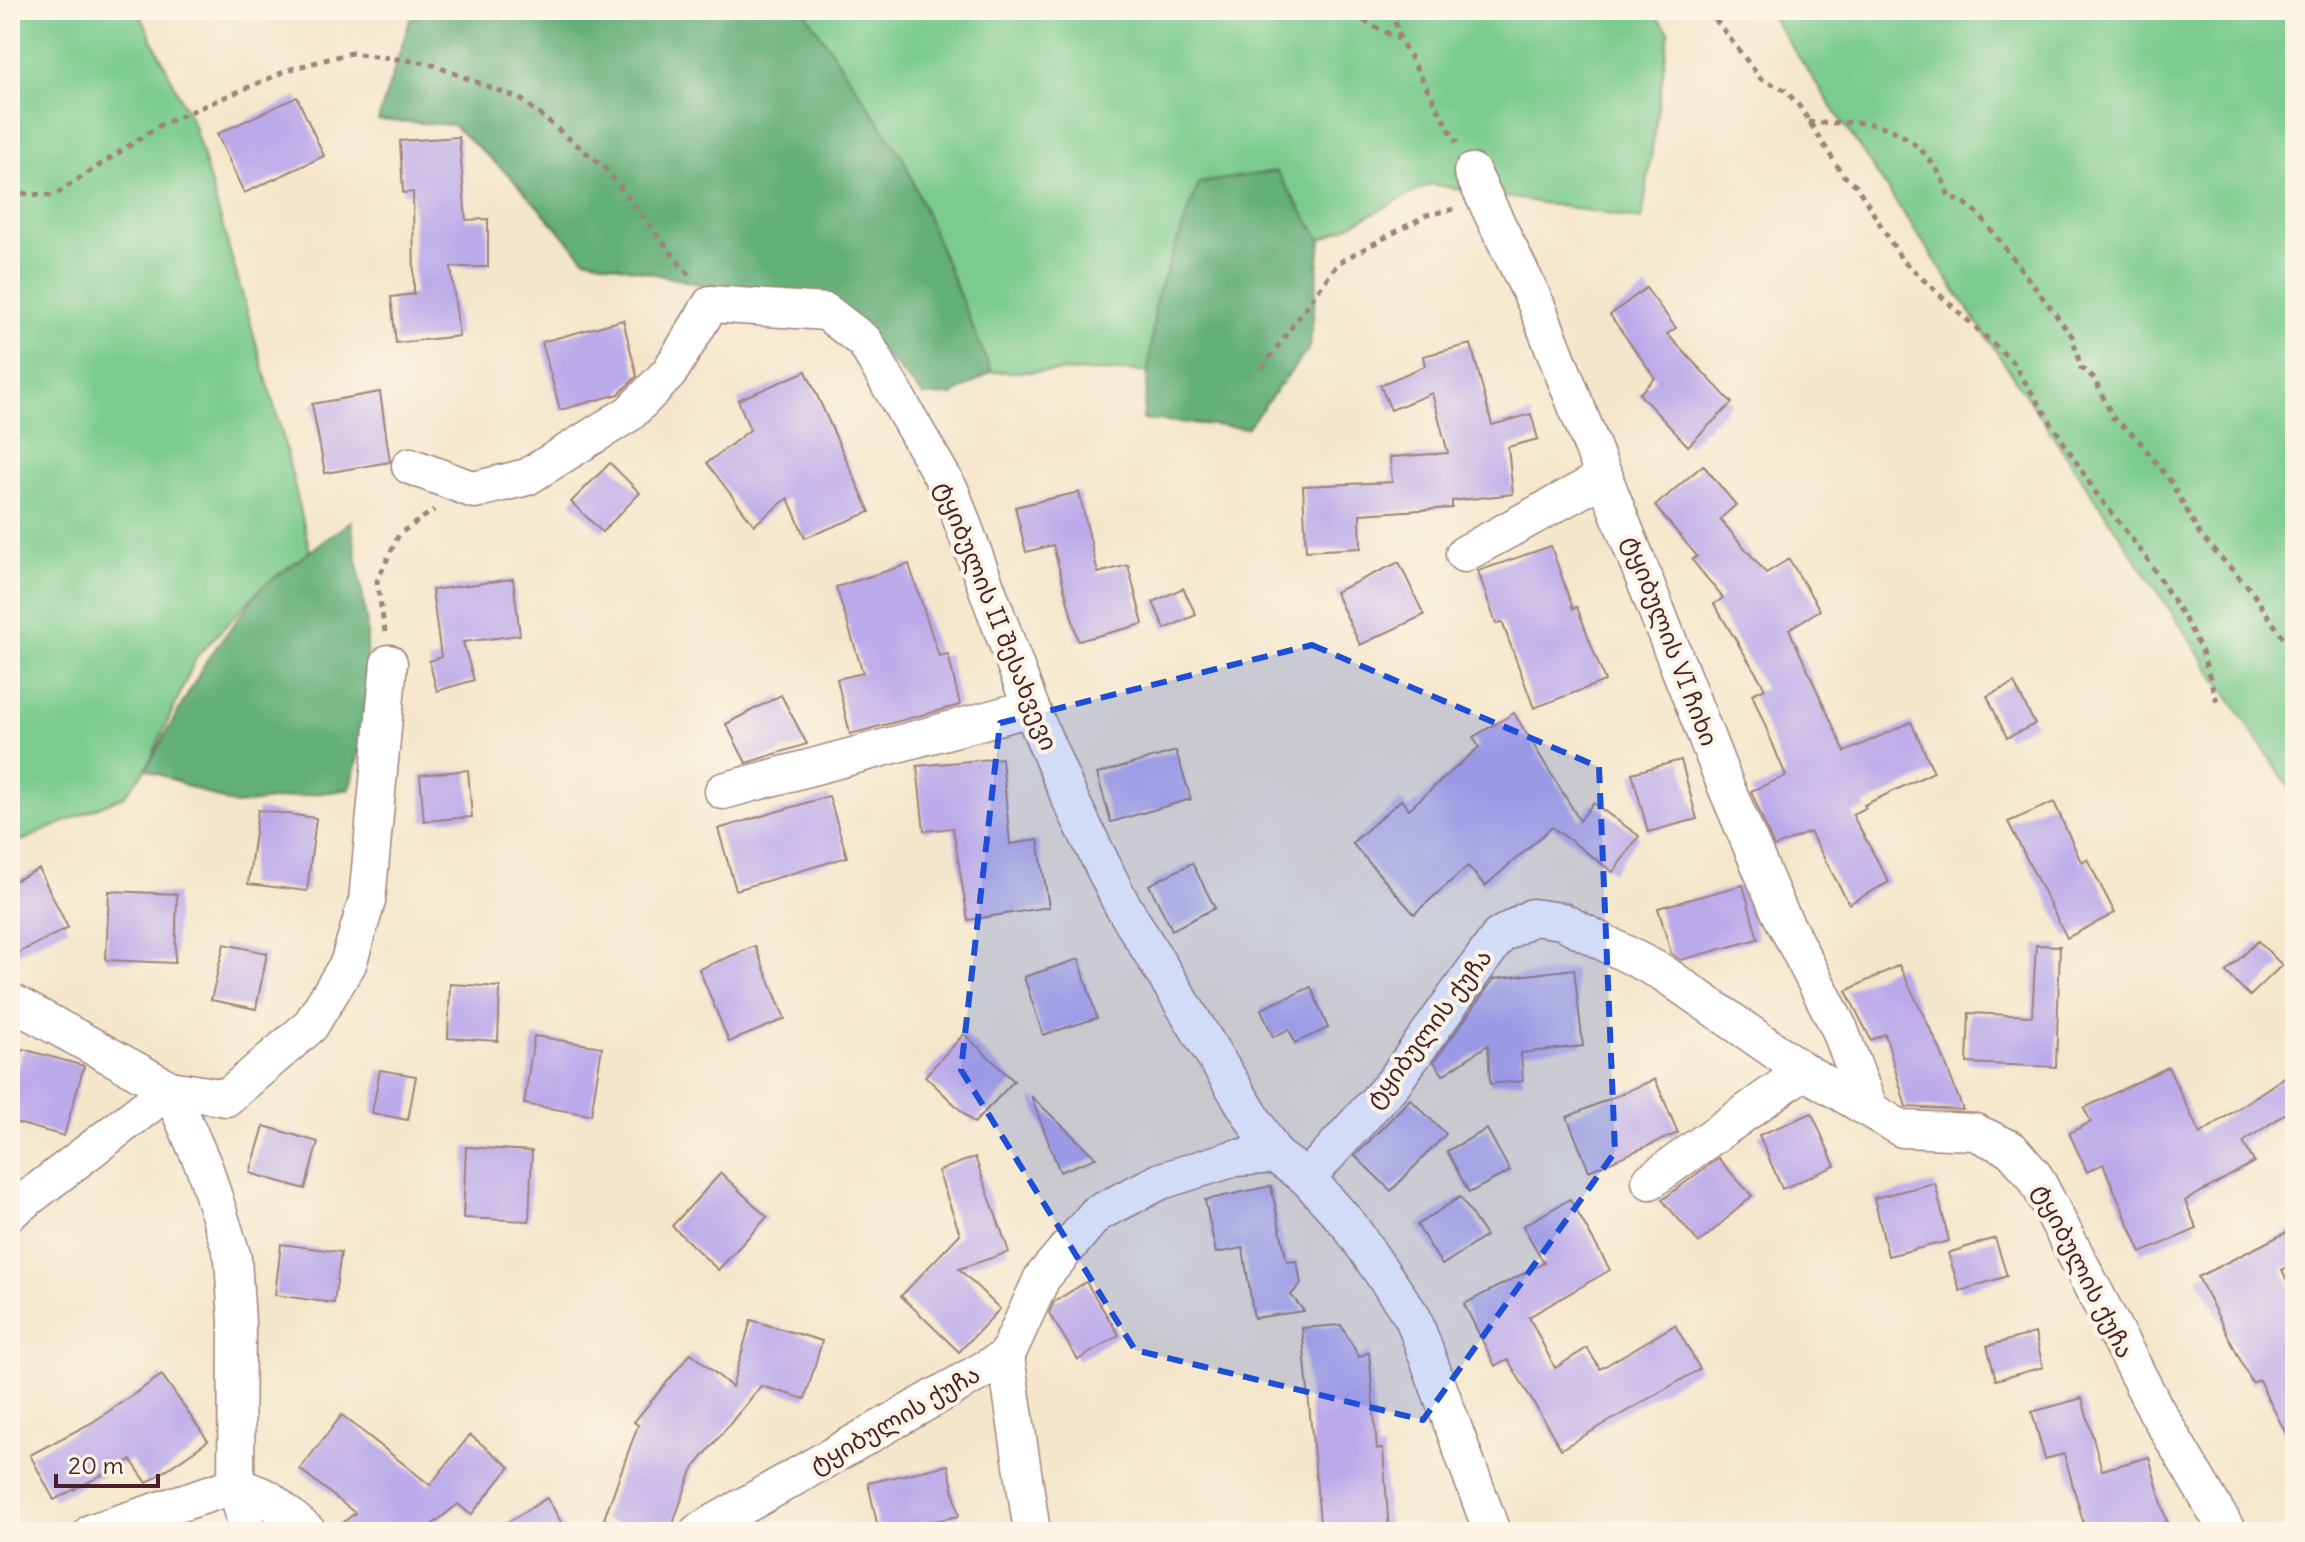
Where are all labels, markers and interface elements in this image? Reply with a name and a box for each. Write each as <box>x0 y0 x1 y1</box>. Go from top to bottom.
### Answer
street label: ტყიბულის II შესახვევი <box>929 477 1065 755</box>
street label: ტყიბულის VI ჩიხი <box>1617 531 1725 750</box>
street label: ტყიბულის ქუჩა <box>1359 943 1498 1114</box>
street label: ტყიბულის ქუჩა <box>2027 1178 2141 1363</box>
street label: ტყიბულის ქუჩა <box>804 1358 985 1480</box>
scale bar <box>56 1438 158 1488</box>
text: 20 m <box>68 1450 124 1480</box>

